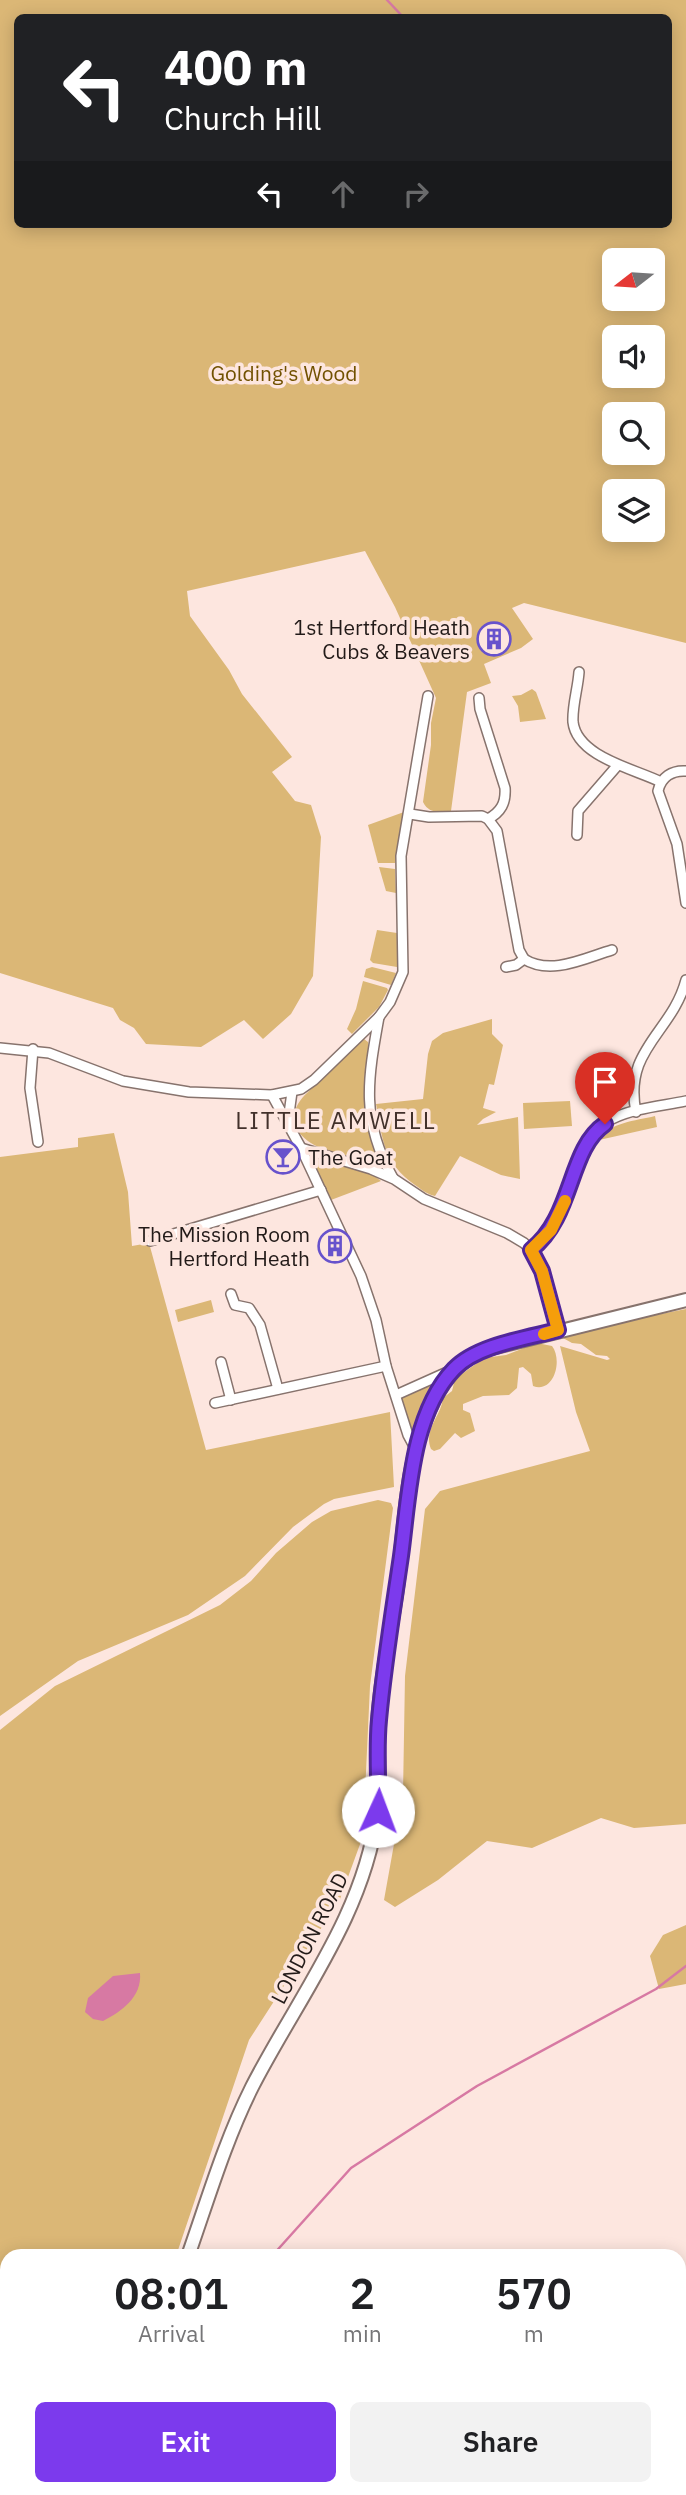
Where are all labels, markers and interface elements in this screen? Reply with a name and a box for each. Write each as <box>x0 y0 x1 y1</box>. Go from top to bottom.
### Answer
text: 400 m <box>164 35 308 98</box>
icon: left <box>49 42 140 133</box>
text: Church Hill <box>164 97 322 139</box>
icon: left <box>251 175 289 213</box>
icon: ahead <box>324 175 362 213</box>
icon: right <box>397 175 435 213</box>
north arrow <box>602 248 665 312</box>
map controls <box>602 248 665 542</box>
button: sound <box>602 325 665 388</box>
park label: Golding's Wood <box>211 359 357 387</box>
button: search <box>602 402 665 465</box>
button: layers <box>602 479 665 542</box>
place label: 1st Hertford Heath Cubs & Beavers <box>294 613 470 665</box>
building icon: 1st Hertford Heath Cubs & Beavers <box>475 620 513 658</box>
pin <box>575 1052 635 1124</box>
icon: arrive <box>586 1063 624 1101</box>
district label: LITTLE AMWELL <box>235 1104 437 1136</box>
bar icon: The Goat <box>264 1138 302 1176</box>
place label: The Goat <box>308 1143 393 1171</box>
place label: The Mission Room Hertford Heath <box>138 1220 310 1272</box>
building icon: The Mission Room Hertford Heath <box>316 1227 354 1265</box>
position arrow <box>341 1774 415 1848</box>
street label: LONDON ROAD <box>264 1868 354 2008</box>
text: 08:01 <box>114 2266 229 2321</box>
text: 2 <box>350 2266 375 2321</box>
text: 570 <box>496 2266 572 2321</box>
text: Arrival <box>138 2318 205 2348</box>
text: min <box>343 2318 382 2348</box>
text: m <box>524 2318 544 2348</box>
button: Exit <box>35 2402 336 2482</box>
button: Share <box>350 2402 651 2482</box>

